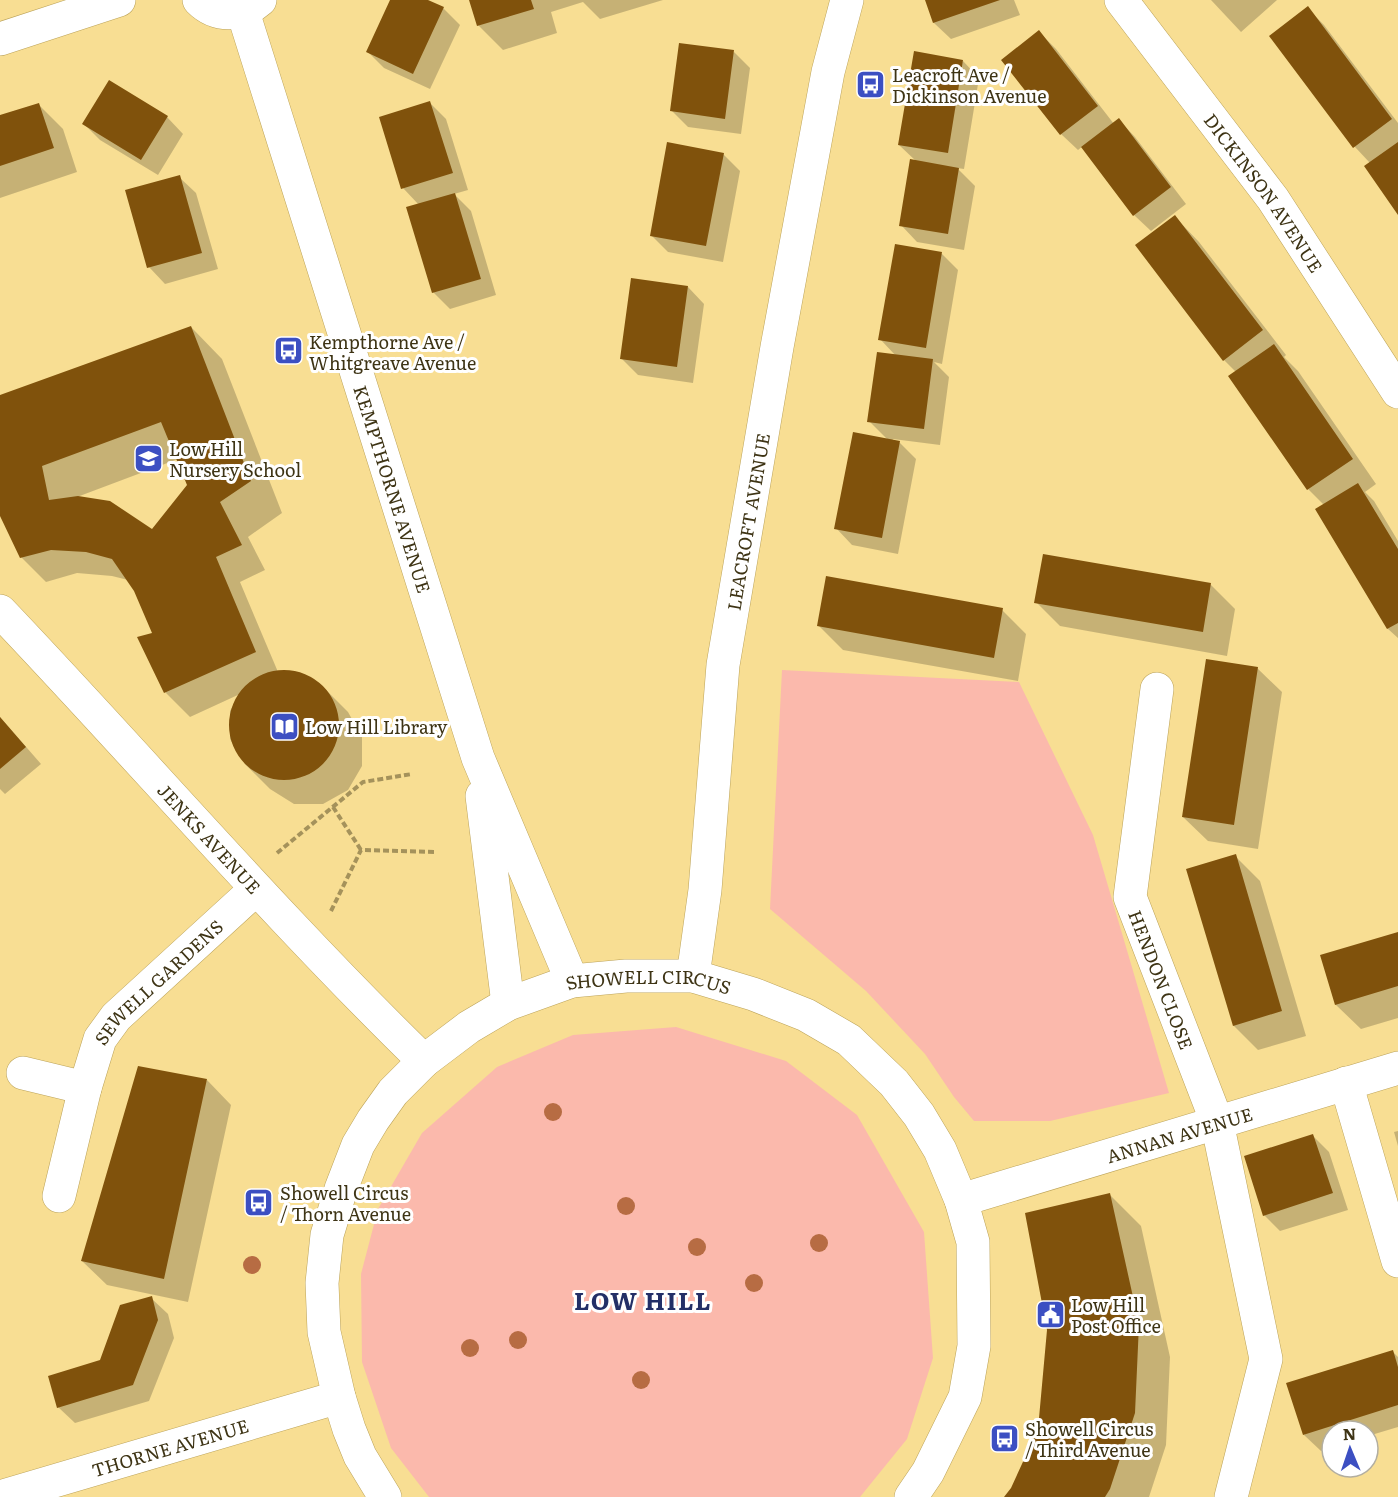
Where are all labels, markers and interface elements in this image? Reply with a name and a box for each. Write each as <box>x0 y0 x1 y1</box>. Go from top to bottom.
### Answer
place label: Leacroft Ave / Dickinson Avenue <box>892 61 1047 109</box>
bus stop icon: Leacroft Ave / Dickinson Avenue <box>855 68 887 100</box>
street label: DICKINSON AVENUE <box>1198 107 1330 277</box>
place label: Kempthorne Ave / Whitgreave Avenue <box>309 328 476 376</box>
bus stop icon: Kempthorne Ave / Whitgreave Avenue <box>272 335 304 367</box>
street label: KEMPTHORNE AVENUE <box>348 382 439 596</box>
street label: LEACROFT AVENUE <box>719 431 776 612</box>
place label: Low Hill Nursery School <box>169 435 301 483</box>
school or university icon: Low Hill Nursery School <box>132 442 164 474</box>
library icon: Low Hill Library <box>268 710 300 742</box>
place label: Low Hill Library <box>305 713 448 740</box>
street label: JENKS AVENUE <box>152 777 268 899</box>
street label: HENDON CLOSE <box>1123 906 1201 1053</box>
street label: SEWELL GARDENS <box>87 913 228 1050</box>
street label: SHOWELL CIRCUS <box>561 963 734 1000</box>
street label: ANNAN AVENUE <box>1103 1099 1256 1169</box>
place label: Showell Circus / Thorn Avenue <box>280 1179 411 1227</box>
bus stop icon: Showell Circus / Thorn Avenue <box>243 1186 275 1218</box>
district label: LOW HILL <box>574 1282 712 1317</box>
place label: Low Hill Post Office <box>1071 1291 1161 1339</box>
public building icon: Low Hill Post Office <box>1034 1298 1066 1330</box>
street label: THORNE AVENUE <box>88 1411 251 1483</box>
place label: Showell Circus / Third Avenue <box>1025 1415 1153 1463</box>
north arrow <box>1320 1419 1380 1479</box>
text: N <box>1342 1421 1357 1445</box>
bus stop icon: Showell Circus / Third Avenue <box>988 1422 1020 1454</box>

